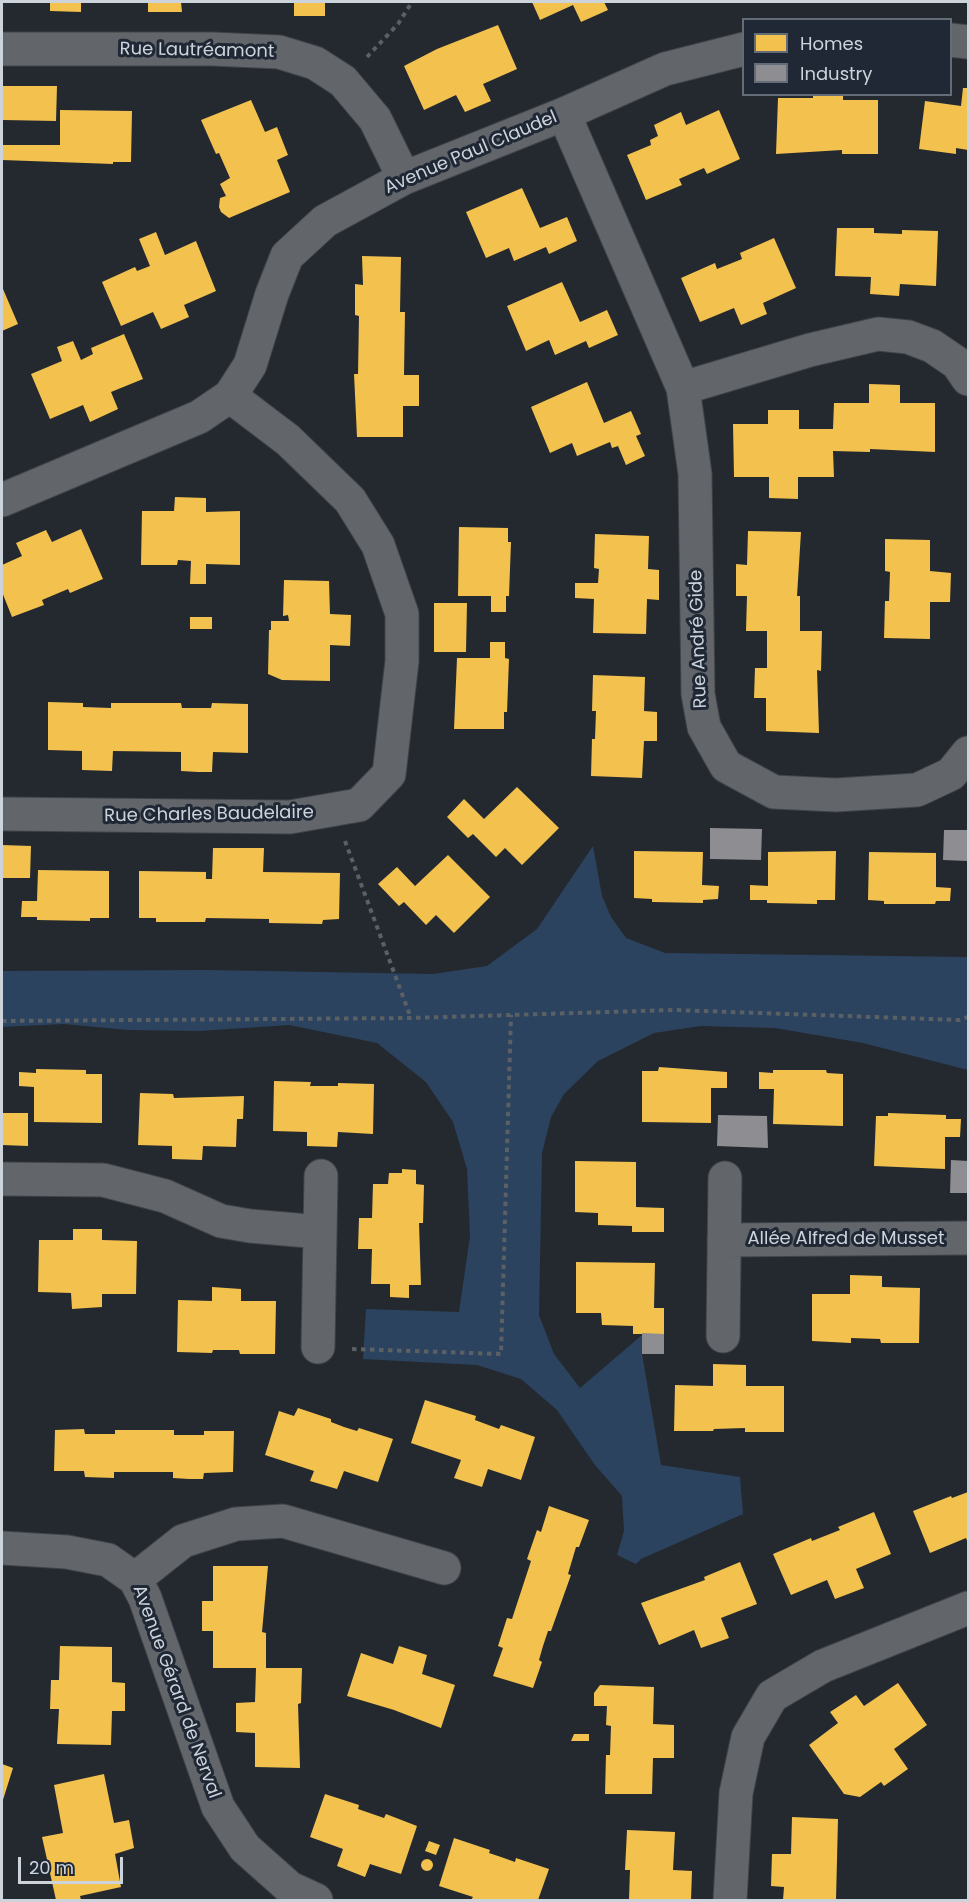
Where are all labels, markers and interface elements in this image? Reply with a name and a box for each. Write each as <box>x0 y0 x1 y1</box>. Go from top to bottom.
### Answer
legend <box>742 18 952 96</box>
text: Homes <box>800 31 863 56</box>
street label: Rue Lautréamont <box>120 39 274 63</box>
text: Industry <box>800 61 872 86</box>
street label: Avenue Paul Claudel <box>381 107 561 199</box>
street label: Rue André Gide <box>686 569 712 709</box>
street label: Rue Charles Baudelaire <box>104 802 314 828</box>
street label: Allée Alfred de Musset <box>747 1228 945 1250</box>
street label: Avenue Gérard de Nerval <box>127 1582 225 1802</box>
scale bar <box>21 1845 126 1883</box>
text: 20 m <box>29 1855 74 1880</box>

